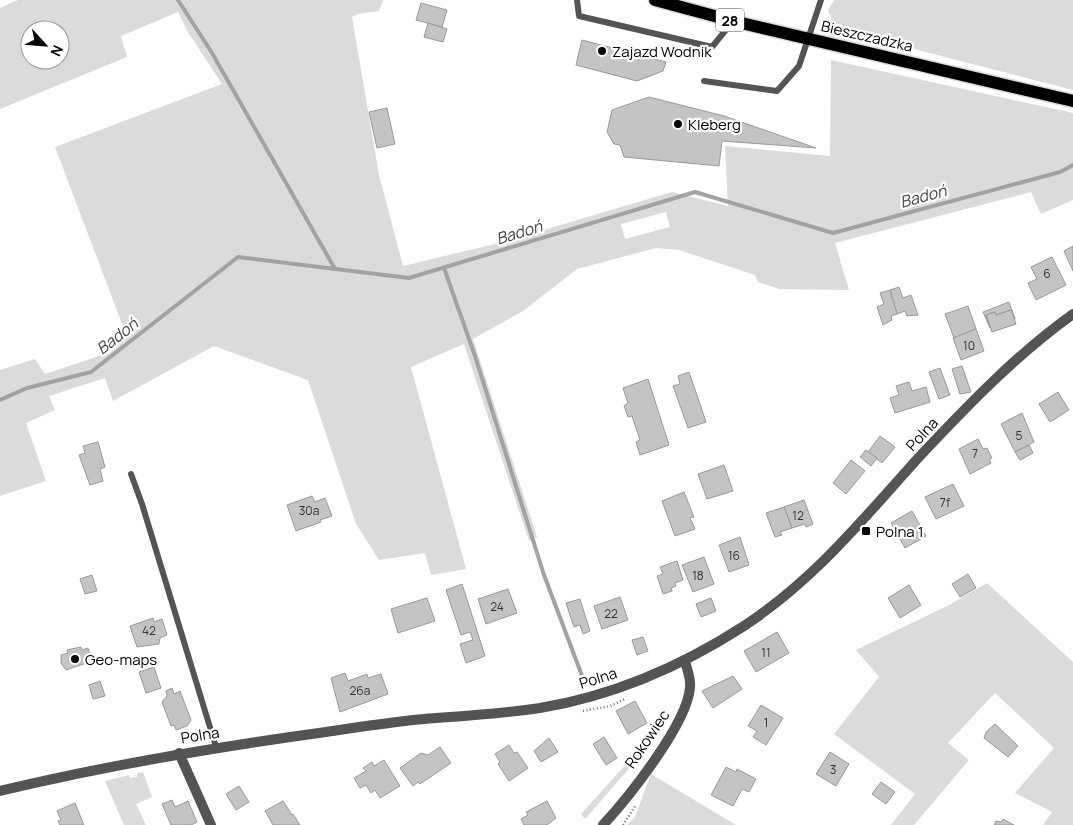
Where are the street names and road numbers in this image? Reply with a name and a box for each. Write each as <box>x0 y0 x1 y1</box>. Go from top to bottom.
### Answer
road number: 28 <box>716 8 744 32</box>
street label: Bieszczadzka <box>819 15 915 57</box>
street label: Polna <box>901 413 943 455</box>
street label: Polna <box>576 662 620 694</box>
street label: Rokowiec <box>620 706 674 772</box>
street label: Polna <box>179 722 221 748</box>

